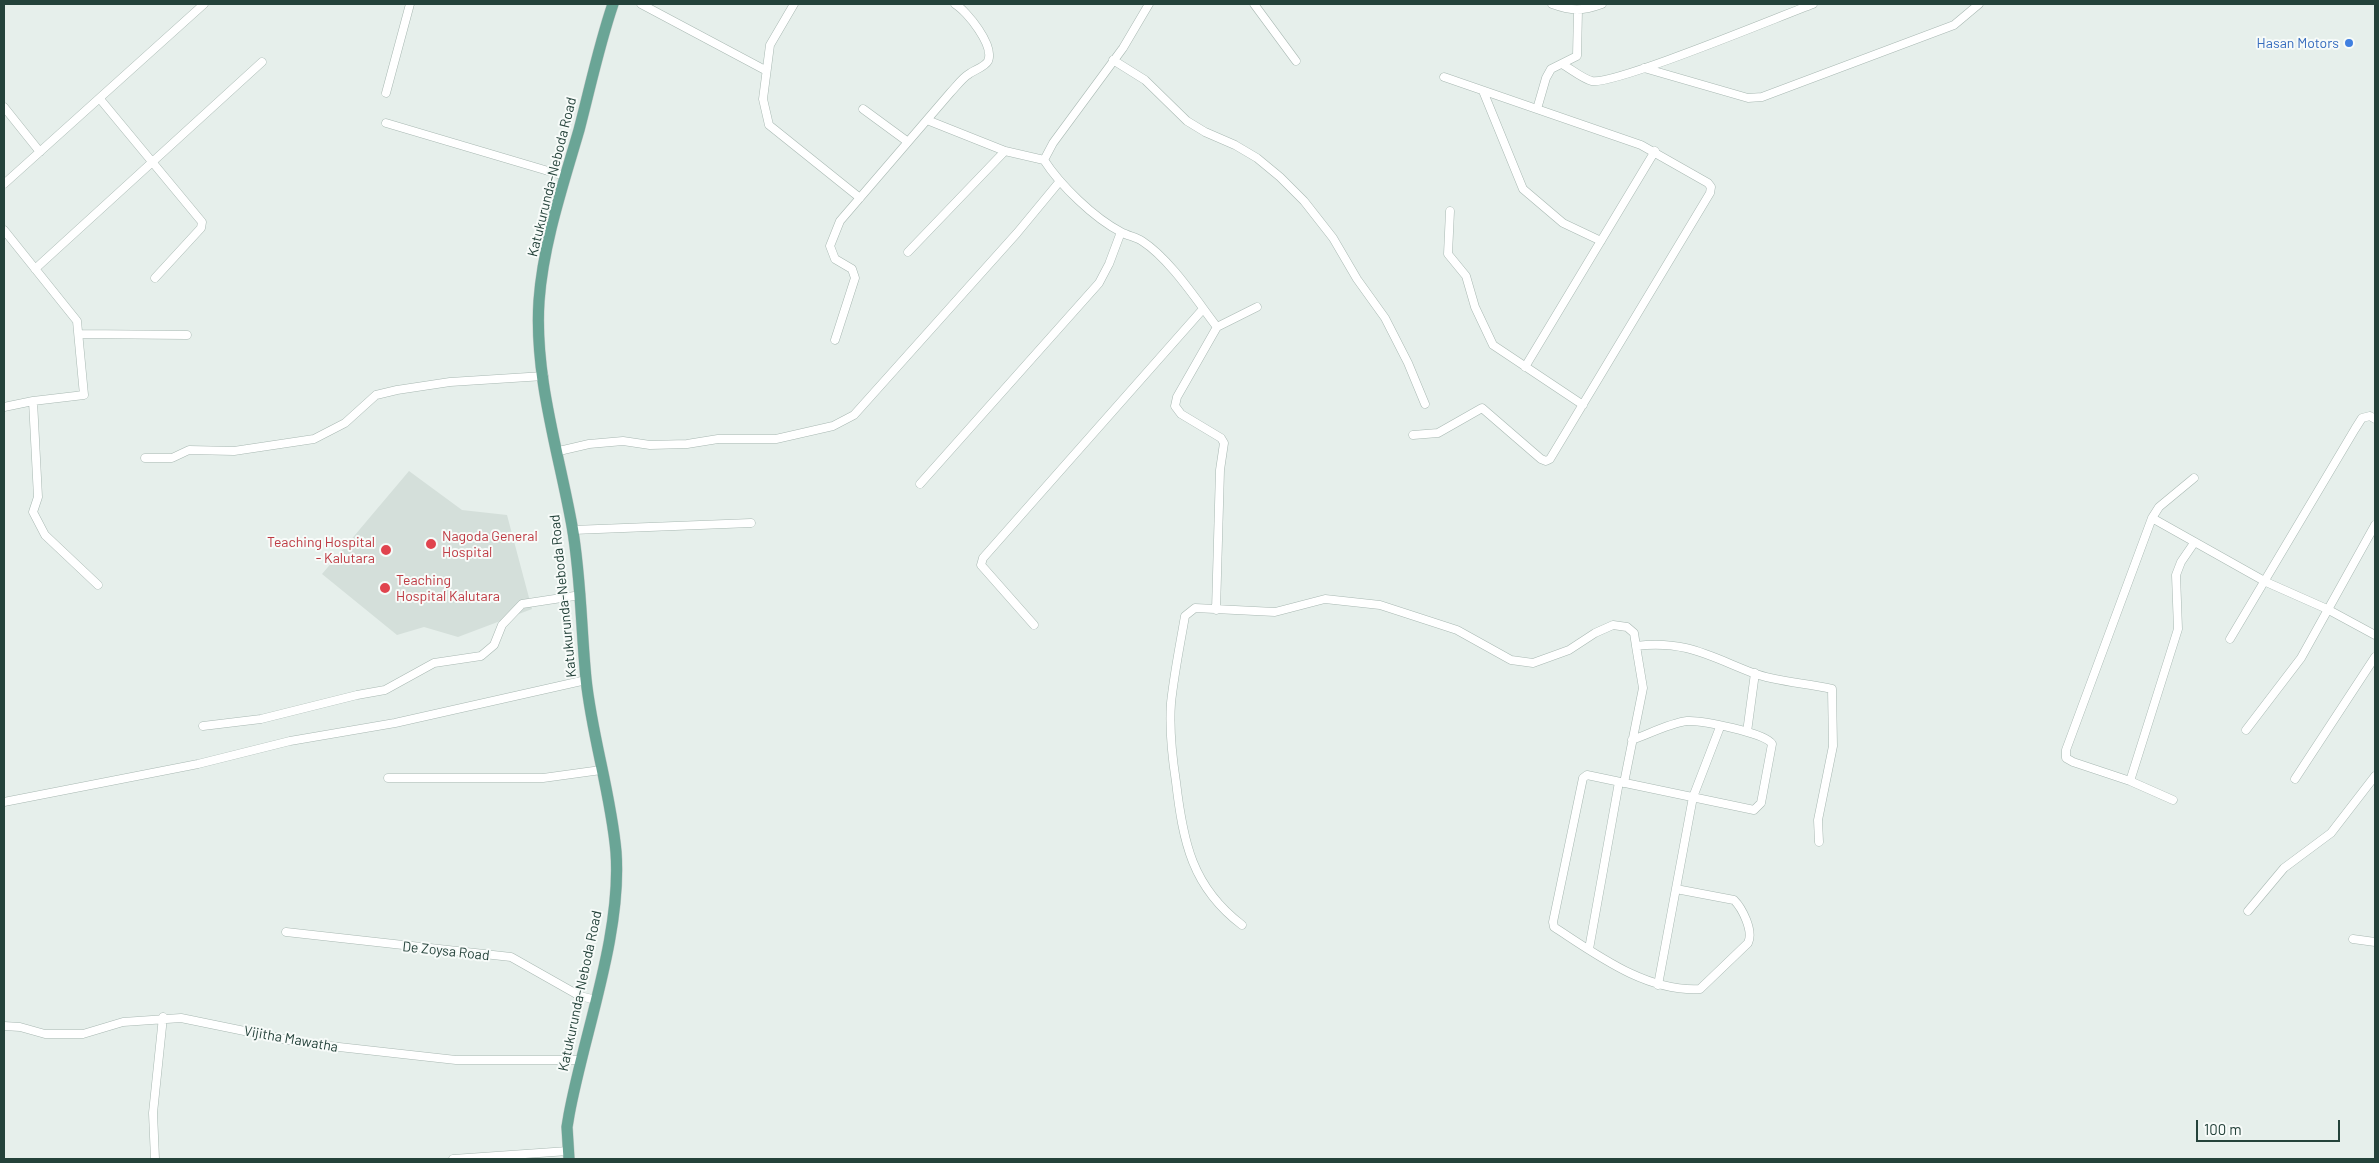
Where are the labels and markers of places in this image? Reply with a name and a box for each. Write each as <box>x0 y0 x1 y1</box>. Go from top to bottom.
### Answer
place label: Hasan Motors <box>2257 35 2339 51</box>
marker: Hasan Motors <box>2343 37 2355 49</box>
place label: Nagoda General Hospital <box>442 528 538 560</box>
place label: Teaching Hospital - Kalutara <box>267 534 375 566</box>
marker: Nagoda General Hospital <box>424 537 438 551</box>
marker: Teaching Hospital - Kalutara <box>379 543 393 557</box>
place label: Teaching Hospital Kalutara <box>396 572 500 604</box>
marker: Teaching Hospital Kalutara <box>378 581 392 595</box>

